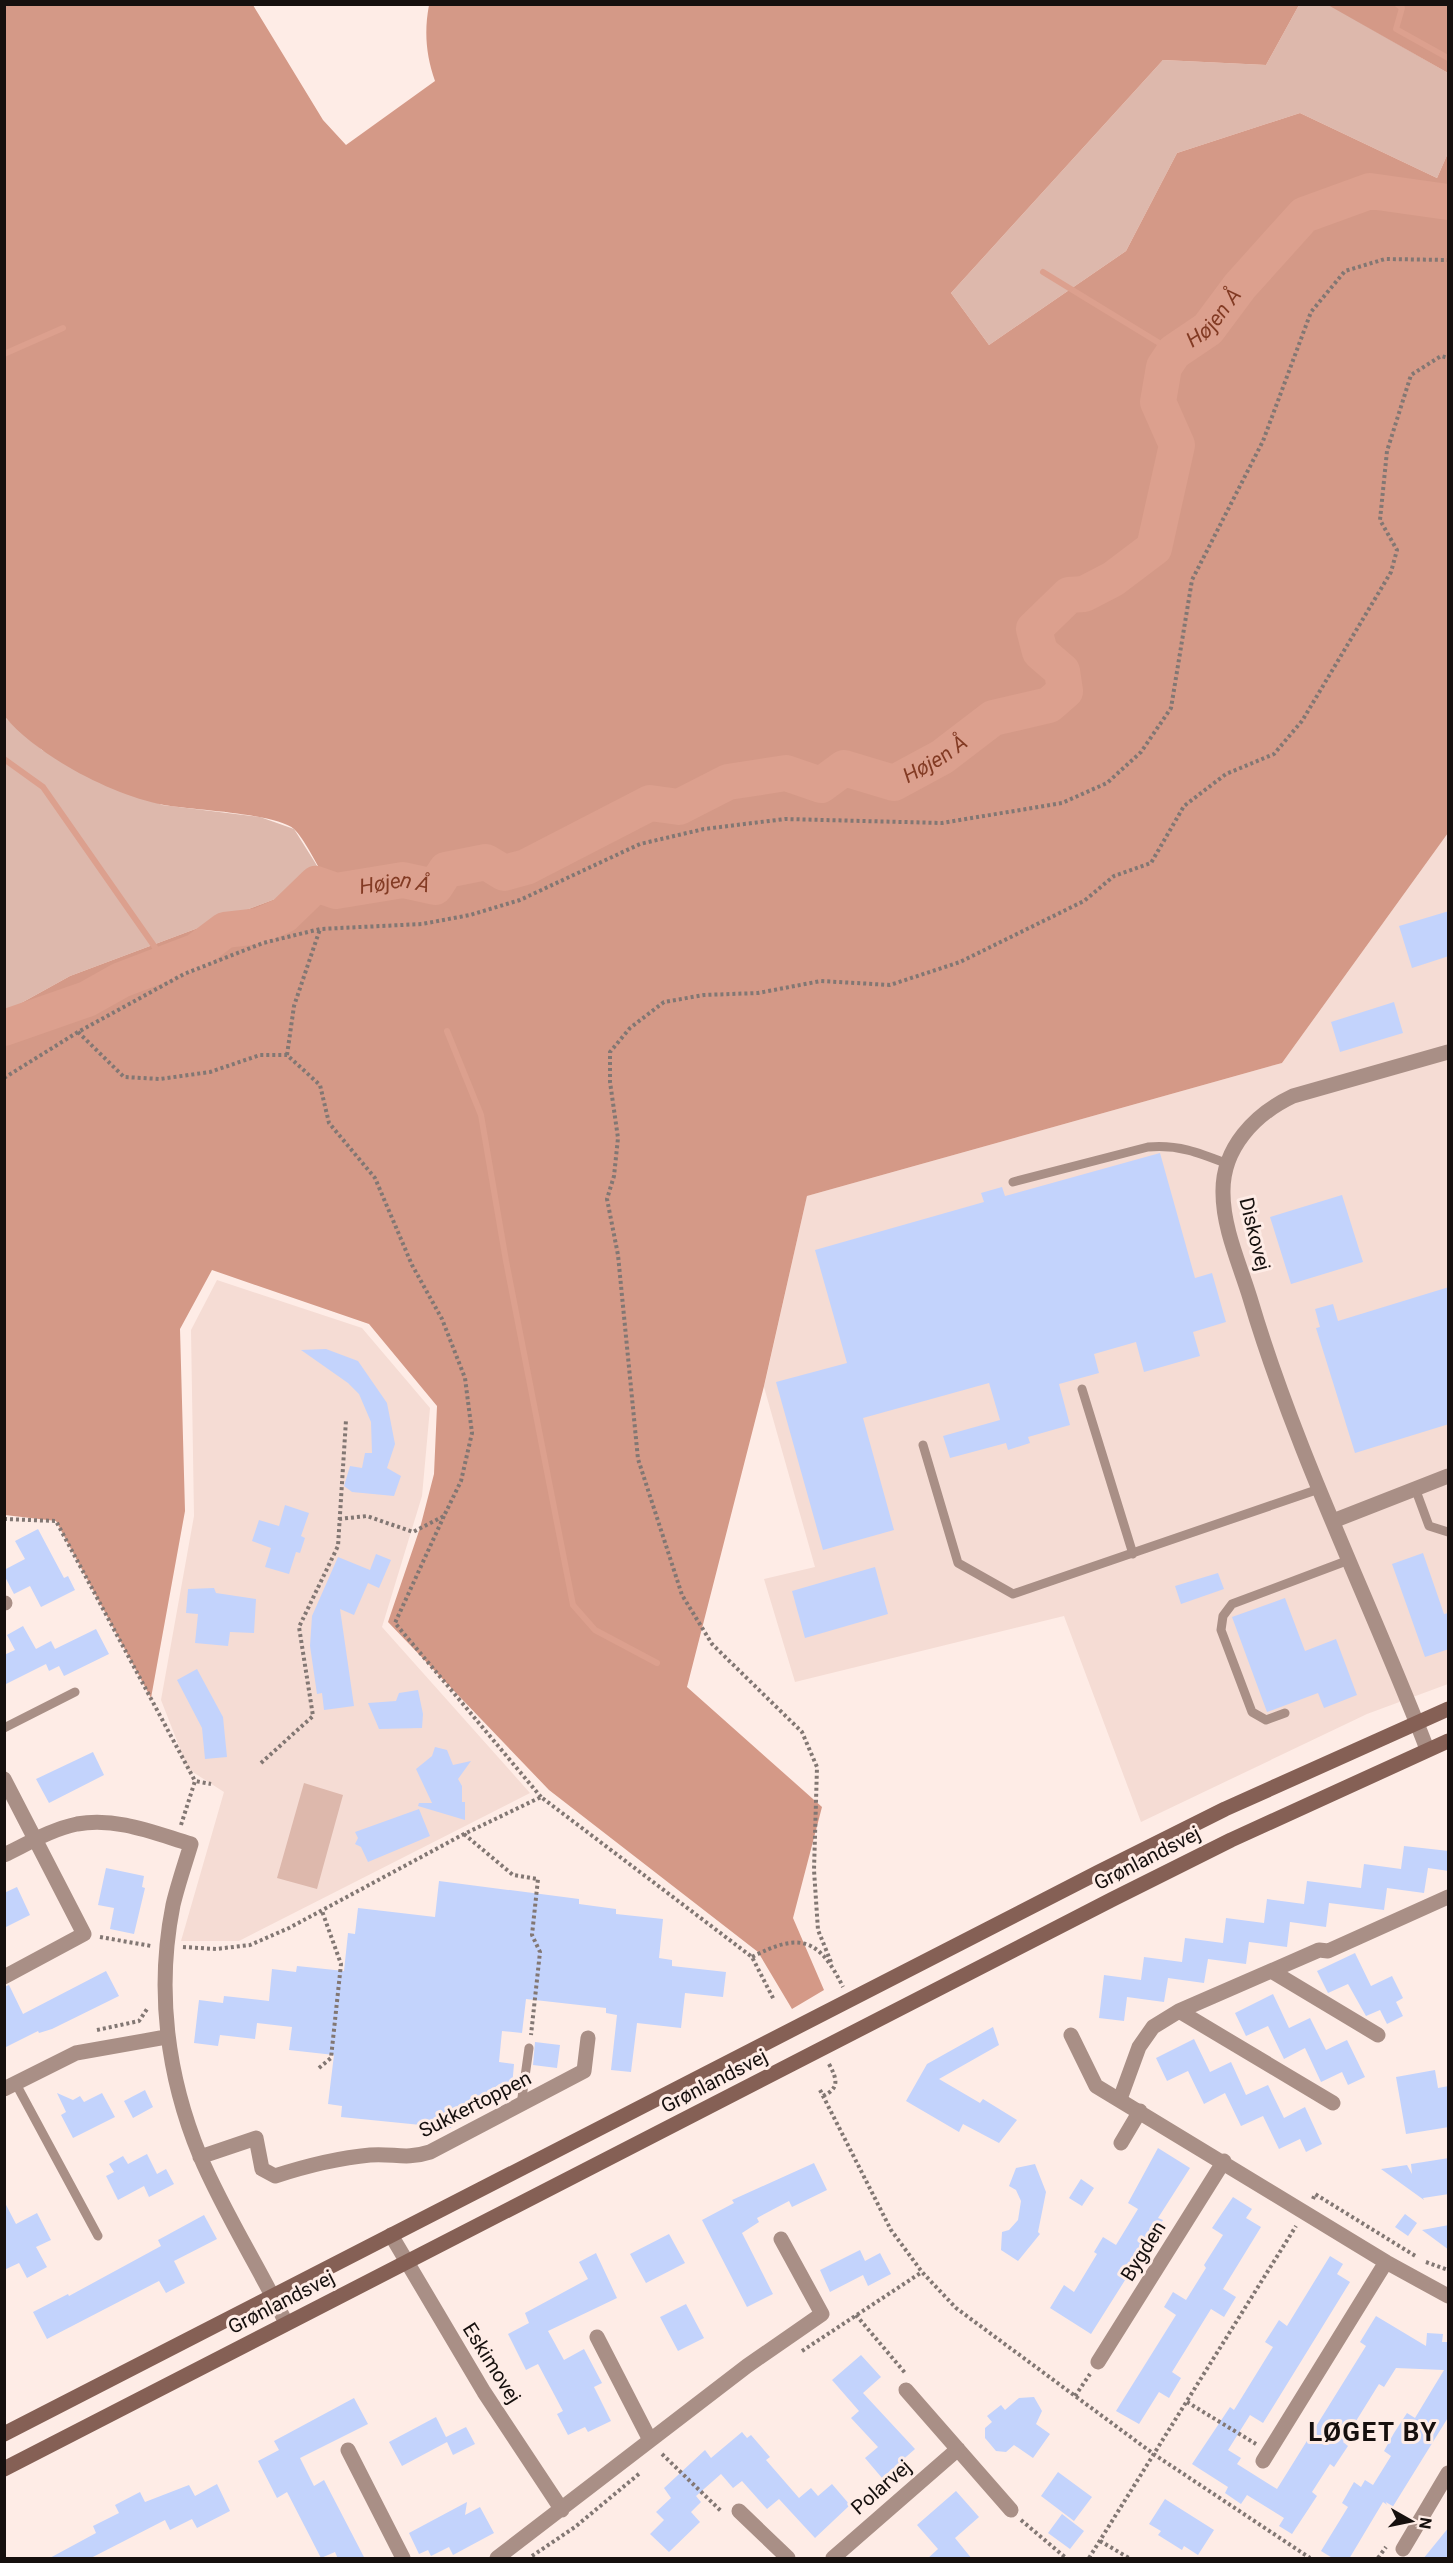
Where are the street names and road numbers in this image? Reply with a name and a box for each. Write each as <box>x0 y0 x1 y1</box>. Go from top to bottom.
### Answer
street label: Diskovej <box>1234 1195 1276 1273</box>
street label: Grønlandsvej <box>1090 1821 1204 1895</box>
street label: Grønlandsvej <box>657 2044 771 2118</box>
street label: Sukkertoppen <box>415 2065 535 2143</box>
street label: Bygden <box>1115 2217 1171 2285</box>
street label: Grønlandsvej <box>224 2265 338 2339</box>
street label: Eskimovej <box>458 2318 526 2408</box>
street label: Polarvej <box>846 2454 916 2520</box>

